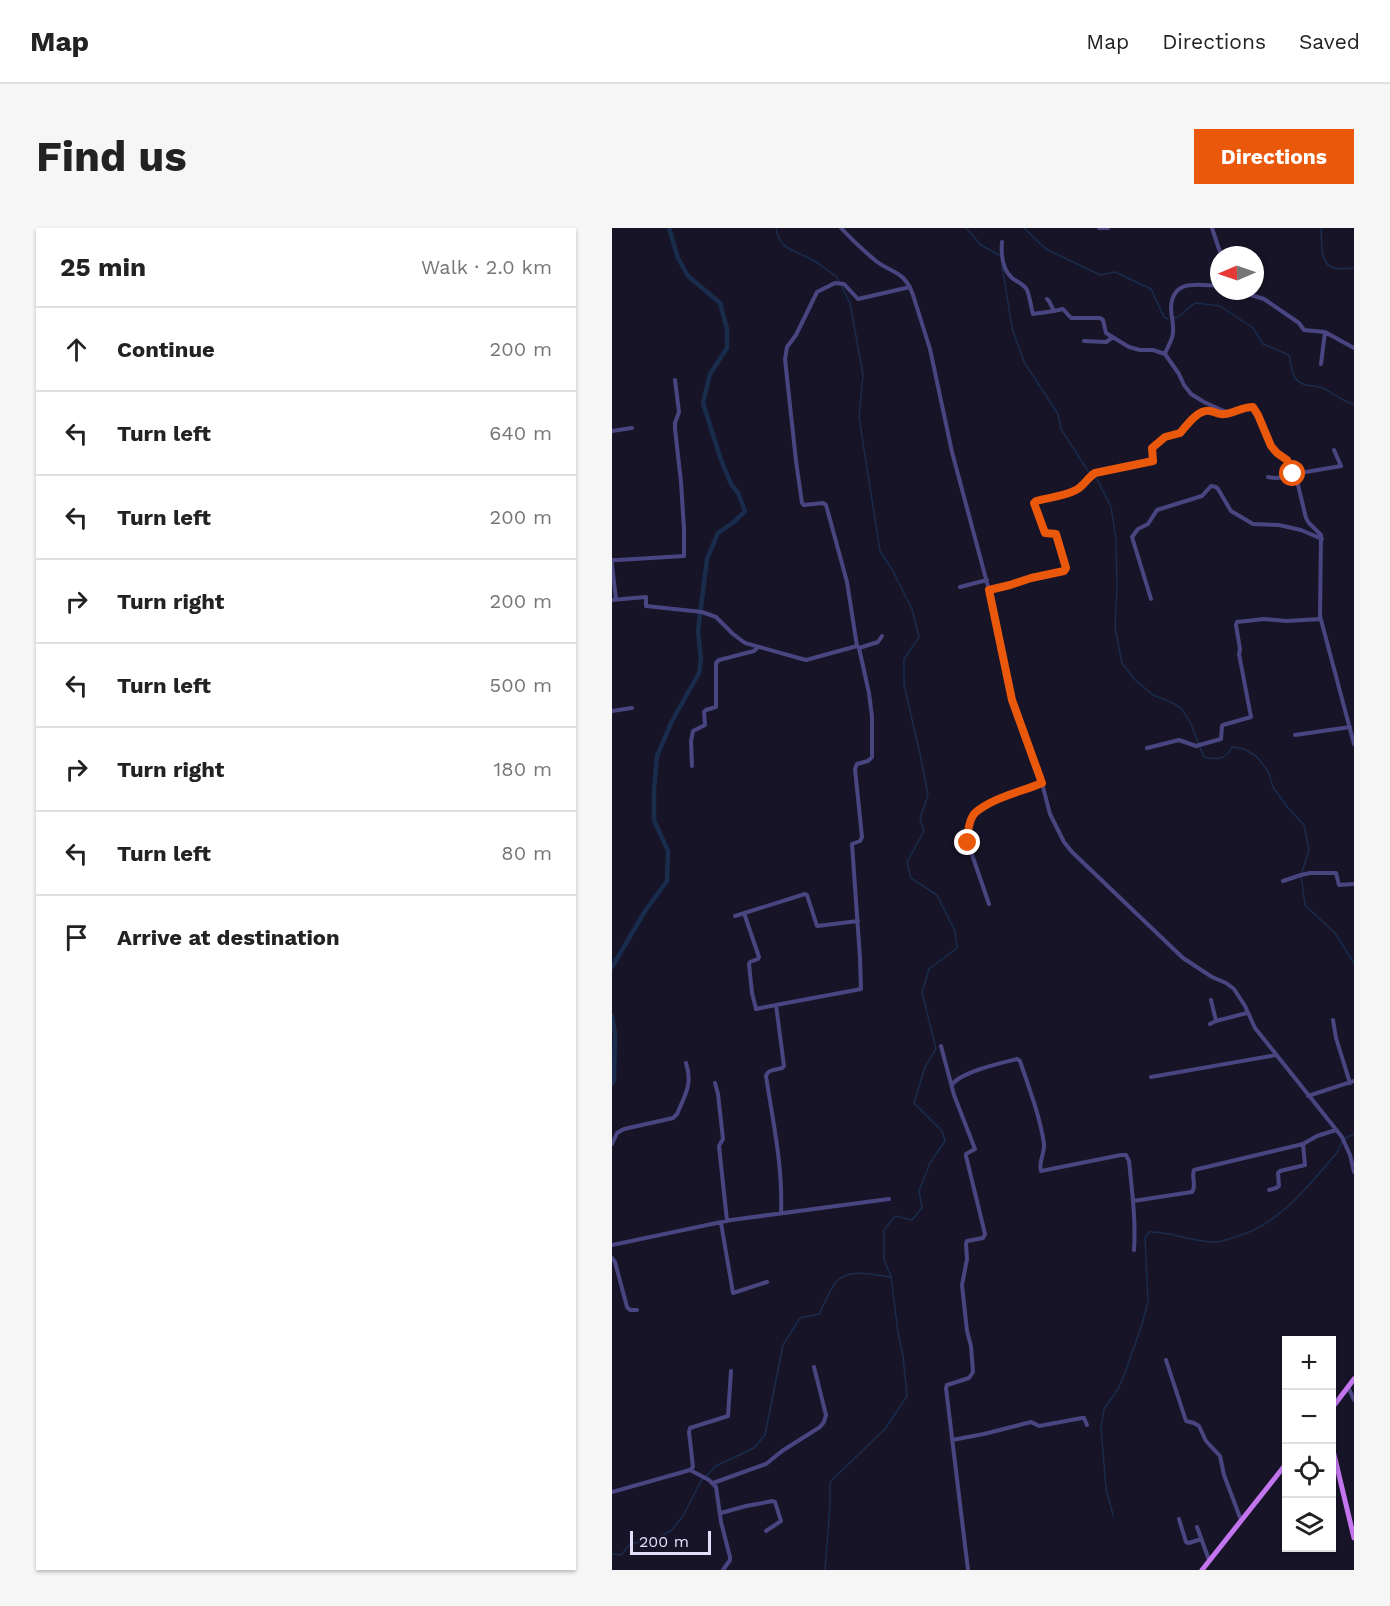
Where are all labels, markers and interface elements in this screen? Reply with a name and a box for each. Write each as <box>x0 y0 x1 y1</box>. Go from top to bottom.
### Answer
text: Map <box>30 25 89 58</box>
text: Map <box>1086 29 1129 54</box>
text: Directions <box>1162 29 1266 54</box>
text: Saved <box>1299 29 1360 54</box>
button: Directions <box>1194 129 1354 184</box>
text: Find us <box>36 132 187 181</box>
north arrow <box>1210 246 1264 300</box>
text: 25 min <box>60 252 146 282</box>
text: Walk · 2.0 km <box>421 255 552 279</box>
icon: ahead <box>60 333 93 366</box>
text: Continue <box>117 337 215 362</box>
text: 200 m <box>490 337 552 361</box>
icon: left <box>60 417 93 450</box>
text: Turn left <box>117 421 211 446</box>
text: 640 m <box>489 421 552 445</box>
route start <box>1279 460 1305 486</box>
icon: left <box>60 501 93 534</box>
text: Turn left <box>117 505 211 530</box>
text: 200 m <box>490 505 552 529</box>
icon: right <box>60 585 93 618</box>
text: Turn right <box>117 589 224 614</box>
text: 200 m <box>490 589 552 613</box>
icon: left <box>60 669 93 702</box>
text: Turn left <box>117 673 211 698</box>
text: 500 m <box>490 673 552 697</box>
icon: right <box>60 753 93 786</box>
text: Turn right <box>117 757 224 782</box>
text: 180 m <box>494 757 552 781</box>
route end <box>954 829 980 855</box>
icon: left <box>60 837 93 870</box>
text: Turn left <box>117 841 211 866</box>
text: 80 m <box>501 841 552 865</box>
icon: arrive <box>60 921 93 954</box>
text: Arrive at destination <box>117 925 340 950</box>
map controls <box>1282 1336 1336 1552</box>
button: + <box>1282 1336 1336 1390</box>
button: − <box>1282 1390 1336 1444</box>
button: locate <box>1282 1444 1336 1498</box>
button: layers <box>1282 1498 1336 1552</box>
scale bar <box>630 1528 711 1556</box>
text: 200 m <box>639 1532 689 1551</box>

